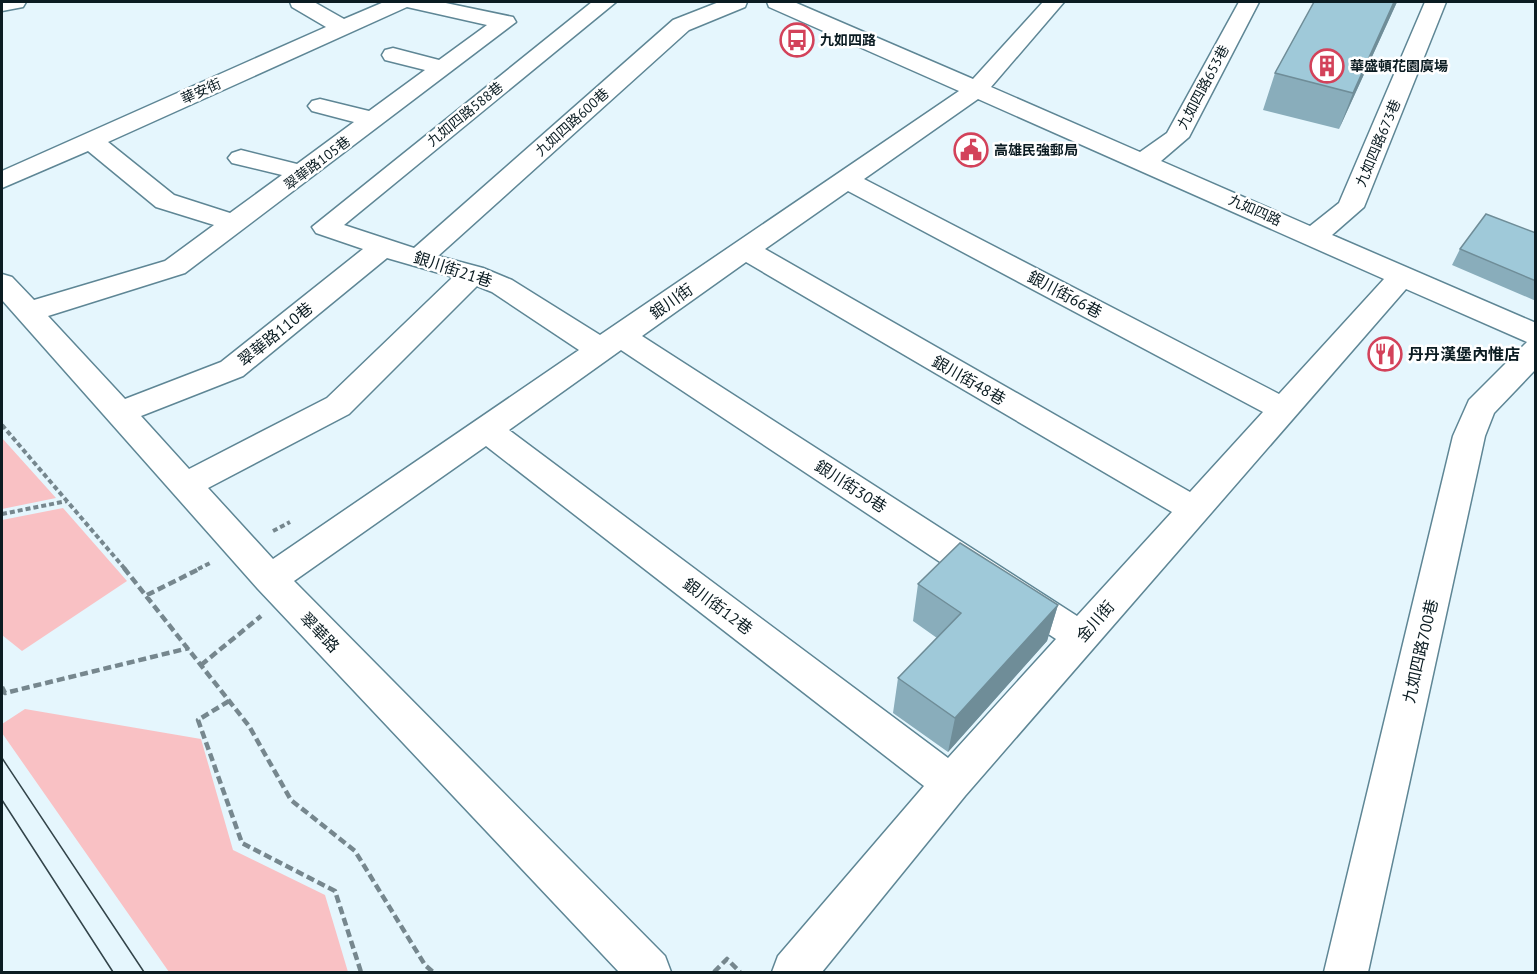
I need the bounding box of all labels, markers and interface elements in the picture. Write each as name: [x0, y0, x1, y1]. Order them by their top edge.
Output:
bus stop icon: 九如四路: [779, 22, 815, 58]
place label: 九如四路: [820, 31, 876, 49]
street label: 九如四路653巷: [1173, 42, 1233, 132]
building icon: 華盛頓花園廣場: [1309, 48, 1345, 84]
place label: 華盛頓花園廣場: [1350, 57, 1448, 75]
street label: 華安街: [178, 74, 224, 108]
street label: 九如四路588巷: [423, 78, 507, 150]
street label: 九如四路600巷: [531, 84, 613, 160]
street label: 九如四路673巷: [1352, 97, 1404, 189]
street label: 翠華路105巷: [280, 132, 354, 194]
public building icon: 高雄民強郵局: [953, 132, 989, 168]
place label: 高雄民強郵局: [994, 141, 1078, 159]
street label: 九如四路: [1226, 190, 1284, 230]
street label: 銀川街21巷: [411, 247, 495, 291]
street label: 銀川街66巷: [1024, 266, 1106, 322]
street label: 銀川街: [646, 279, 696, 323]
street label: 翠華路110巷: [234, 298, 316, 370]
restaurant icon: 丹丹漢堡內惟店: [1367, 336, 1403, 372]
place label: 丹丹漢堡內惟店: [1408, 344, 1520, 364]
street label: 銀川街48巷: [929, 351, 1009, 409]
street label: 銀川街30巷: [811, 455, 891, 517]
street label: 銀川街12巷: [679, 574, 757, 638]
street label: 金川街: [1072, 596, 1118, 646]
street label: 九如四路700巷: [1398, 597, 1442, 705]
street label: 翠華路: [296, 608, 344, 656]

